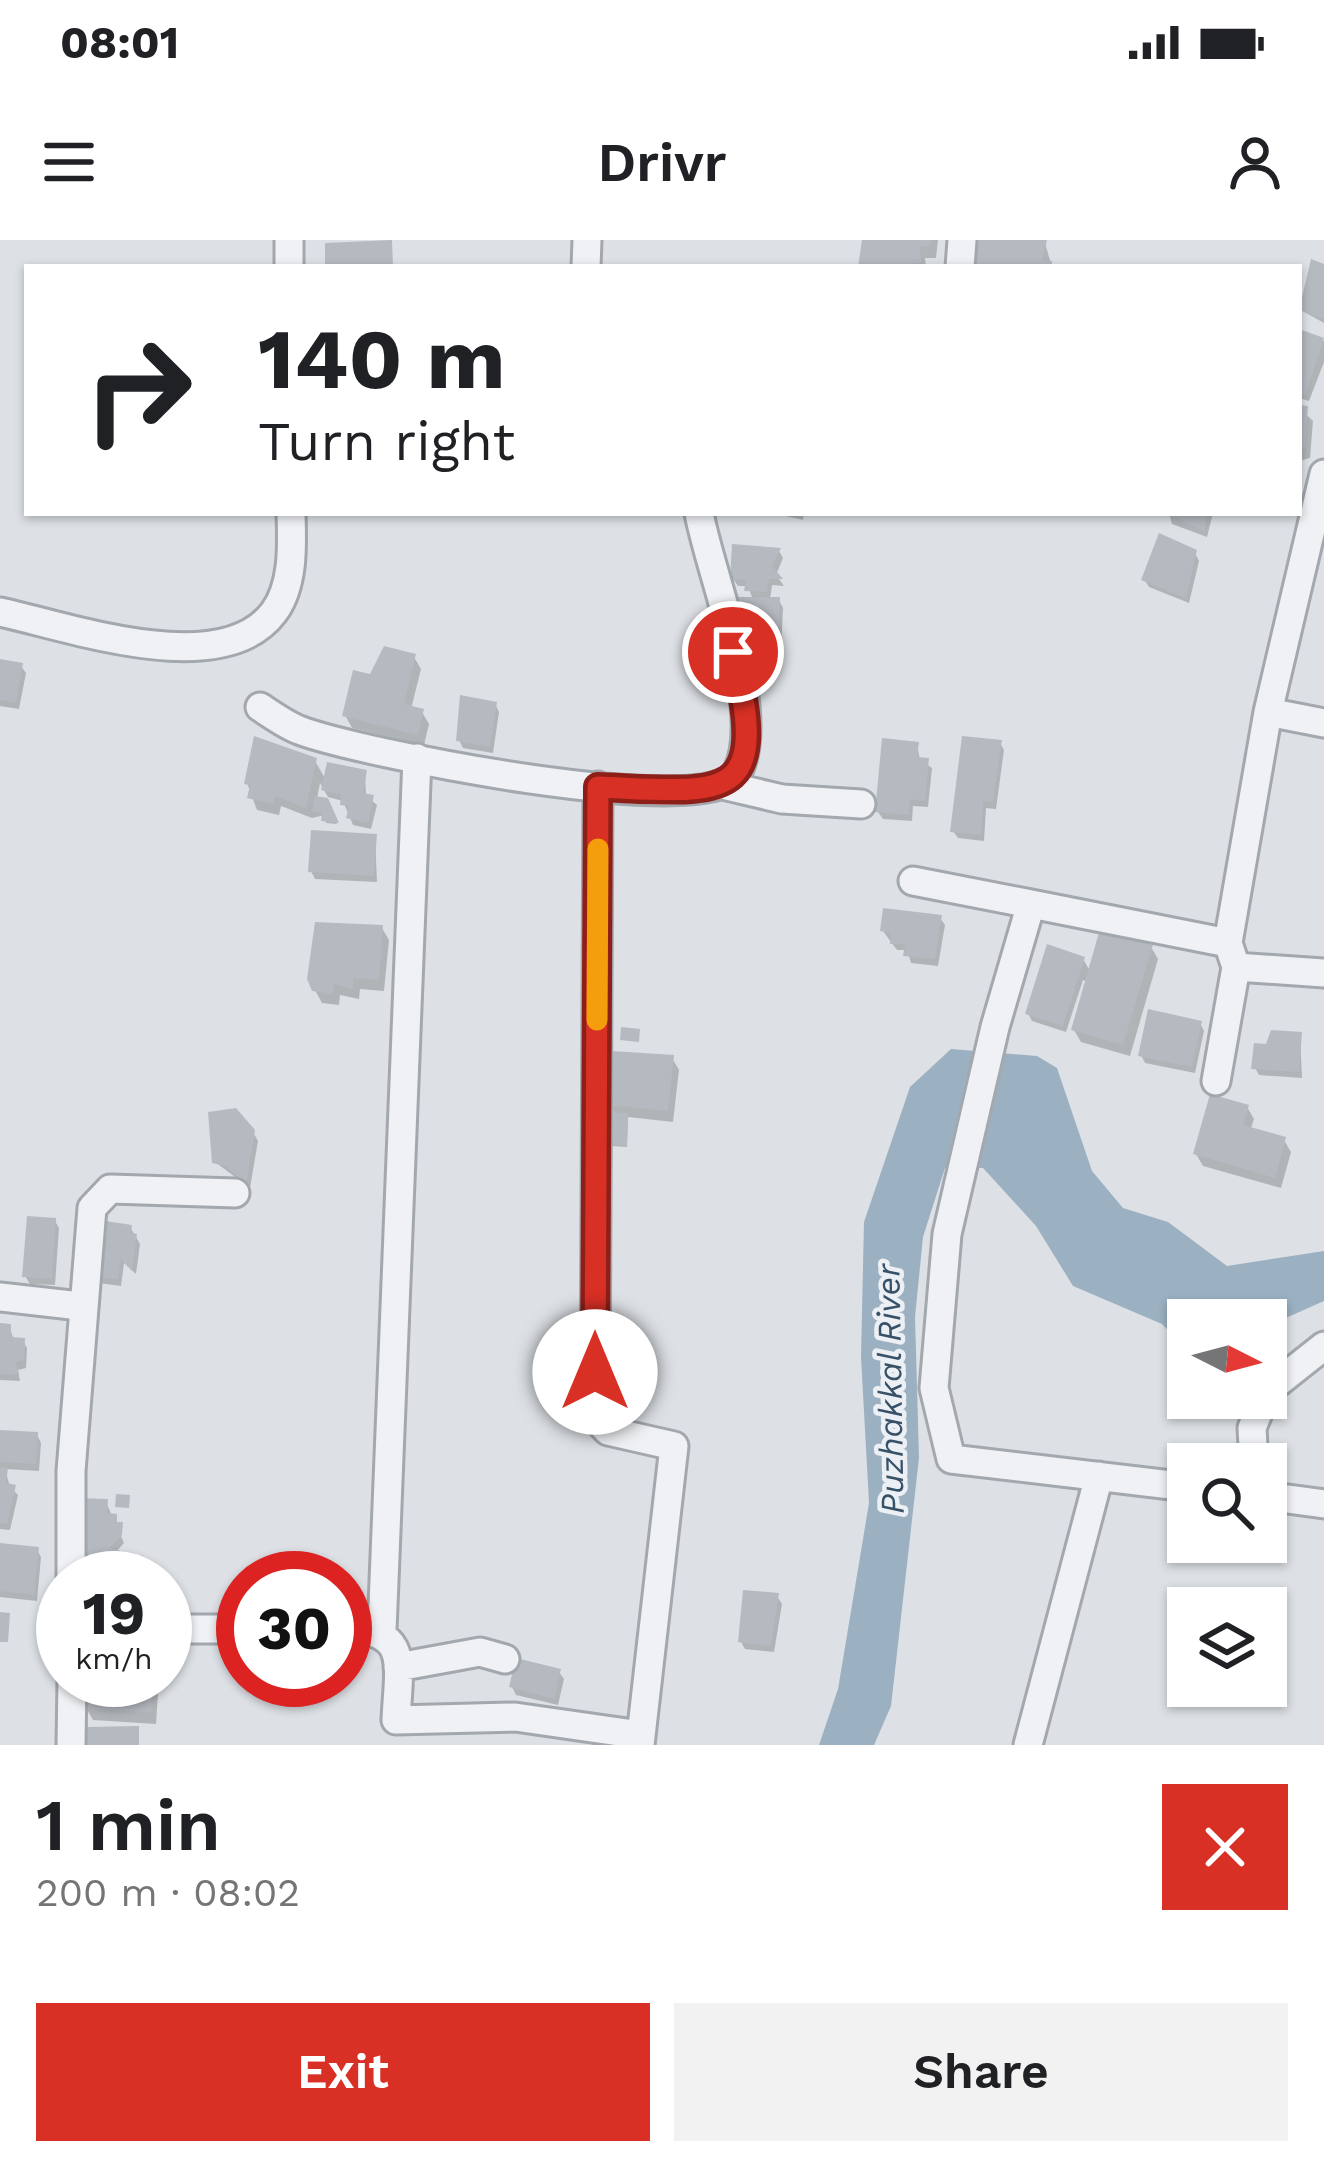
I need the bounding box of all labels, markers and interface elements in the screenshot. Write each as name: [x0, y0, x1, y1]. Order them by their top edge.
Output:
text: 08:01: [60, 16, 179, 69]
icon: menu: [36, 129, 102, 195]
icon: person: [1222, 129, 1288, 195]
text: Drivr: [598, 131, 726, 194]
text: 140 m: [258, 310, 506, 408]
icon: right: [60, 312, 216, 468]
text: Turn right: [258, 410, 515, 473]
pin: [682, 601, 784, 703]
icon: arrive: [700, 619, 766, 685]
water label: Puzhakkal River: [868, 1262, 912, 1514]
north arrow: [1167, 1299, 1287, 1419]
map controls: [1167, 1299, 1287, 1707]
position arrow: [532, 1309, 658, 1435]
button: search: [1167, 1443, 1287, 1563]
speed limit sign: 30: [216, 1551, 372, 1707]
text: 19: [83, 1578, 145, 1649]
button: layers: [1167, 1587, 1287, 1707]
text: km/h: [75, 1641, 153, 1676]
text: 1 min: [36, 1783, 221, 1867]
button: close: [1162, 1784, 1288, 1910]
text: 200 m · 08:02: [36, 1870, 300, 1915]
button: Exit: [36, 2003, 650, 2141]
button: Share: [674, 2003, 1288, 2141]

